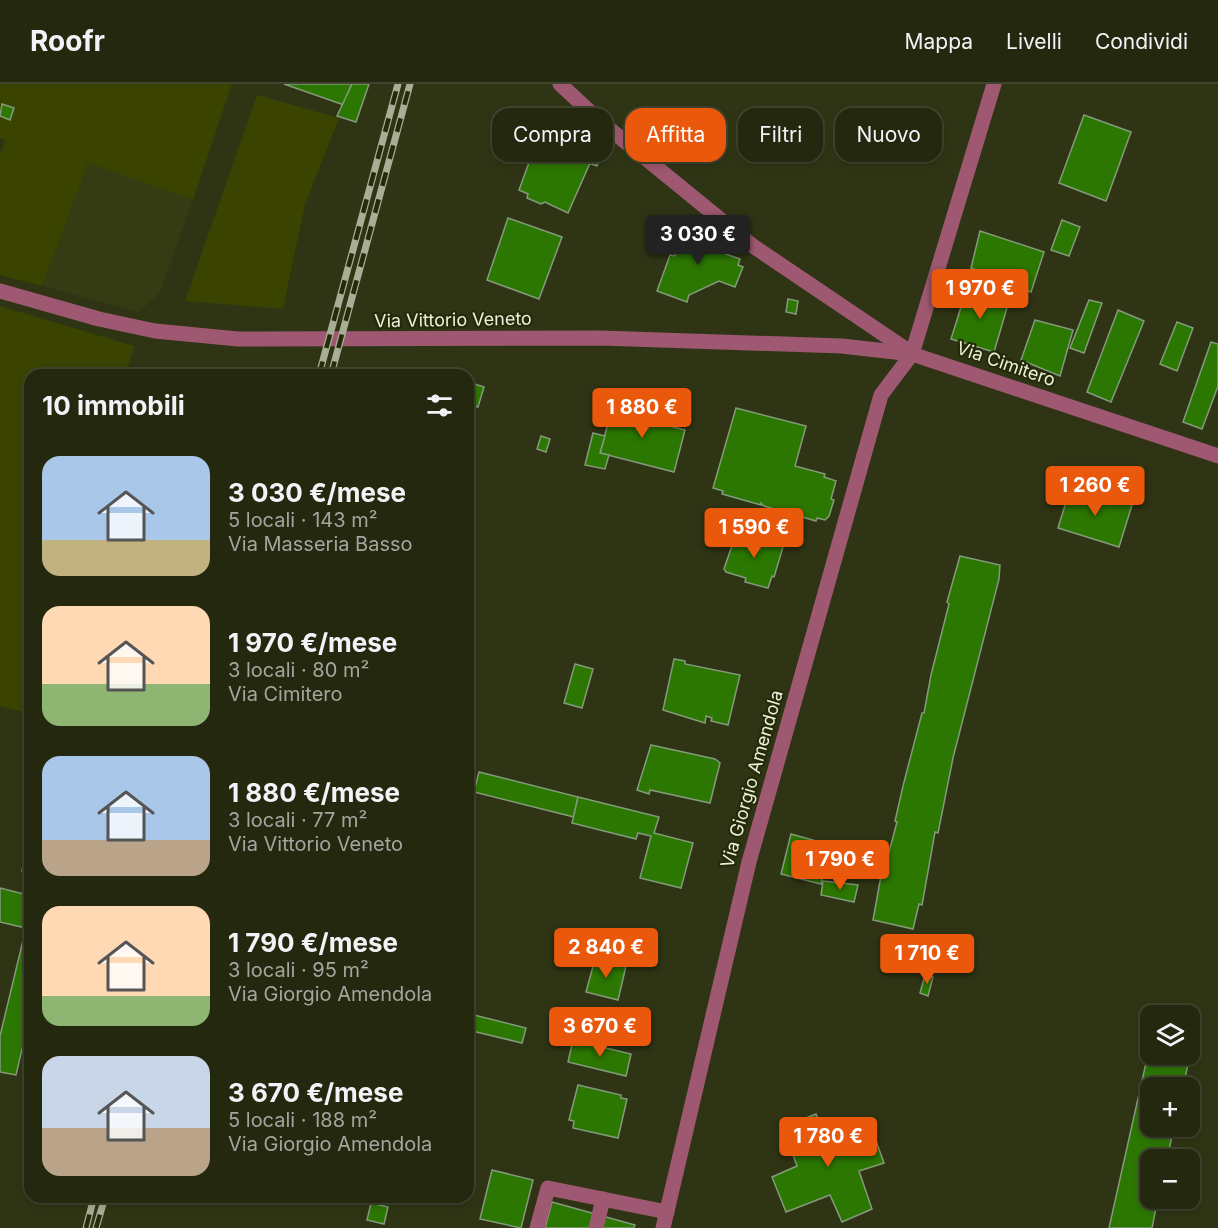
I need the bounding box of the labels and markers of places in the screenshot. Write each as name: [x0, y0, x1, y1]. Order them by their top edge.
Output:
pin: 3 030 €: [643, 215, 753, 266]
pin: 1 970 €: [925, 269, 1035, 320]
pin: 1 880 €: [587, 388, 697, 439]
pin: 1 260 €: [1040, 466, 1150, 517]
pin: 1 590 €: [699, 508, 809, 559]
pin: 1 790 €: [785, 840, 895, 891]
pin: 2 840 €: [551, 928, 661, 979]
pin: 1 710 €: [872, 934, 982, 985]
pin: 3 670 €: [545, 1007, 655, 1058]
pin: 1 780 €: [773, 1117, 883, 1168]

